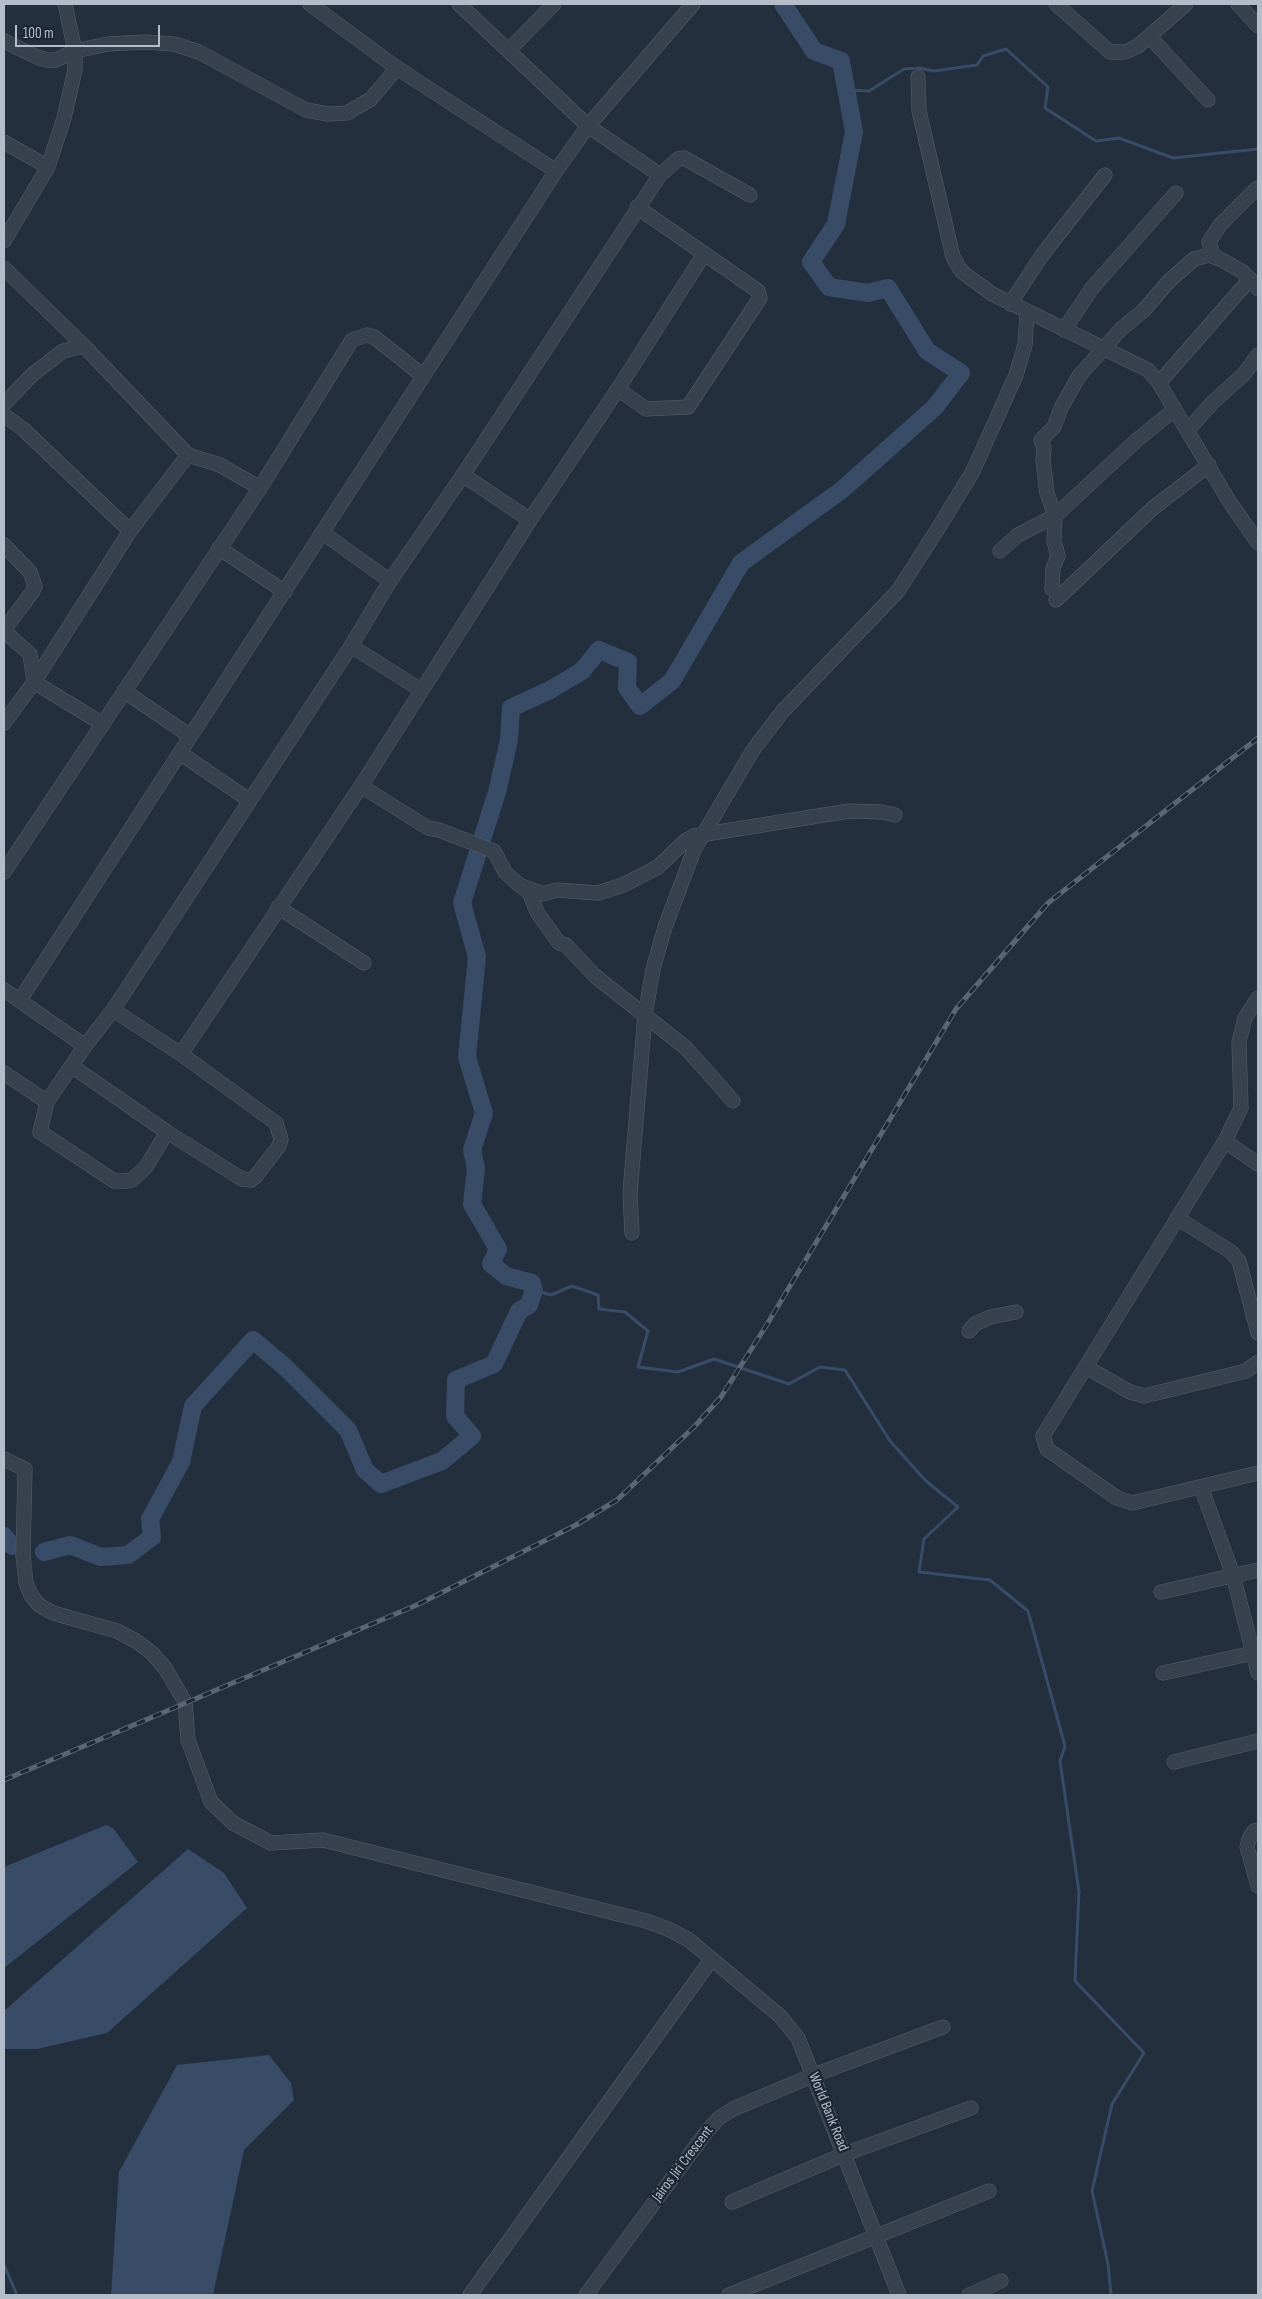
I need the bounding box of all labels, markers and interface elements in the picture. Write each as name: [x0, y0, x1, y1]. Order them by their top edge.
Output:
scale bar: [18, 15, 162, 47]
text: 100 m: [23, 24, 54, 43]
street label: World Bank Road: [804, 2070, 852, 2154]
street label: Jairos Jiri Crescent: [648, 2122, 718, 2206]

